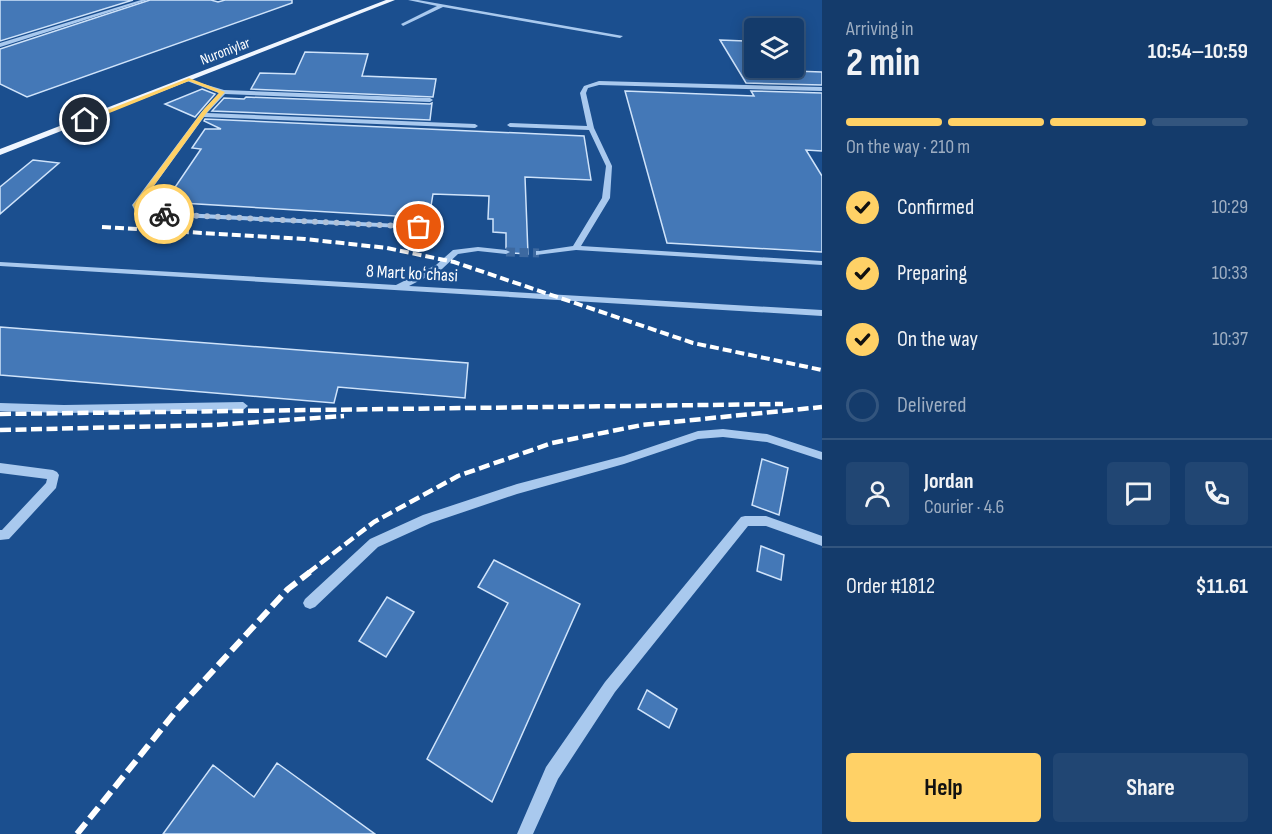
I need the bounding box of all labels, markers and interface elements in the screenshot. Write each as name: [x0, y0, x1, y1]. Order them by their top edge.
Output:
text: Arriving in: [846, 17, 914, 41]
map controls: [744, 18, 804, 78]
button: layers: [744, 18, 804, 78]
street label: Nuroniylar: [197, 33, 254, 70]
text: 10:54–10:59: [1148, 38, 1248, 65]
text: 2 min: [846, 40, 920, 87]
pin: [59, 94, 110, 145]
icon: home: [68, 103, 101, 136]
text: On the way · 210 m: [846, 135, 970, 159]
courier: [134, 184, 194, 244]
icon: check: [846, 191, 879, 224]
text: Confirmed: [897, 194, 974, 221]
text: 10:29: [1211, 195, 1248, 219]
icon: bike: [148, 198, 181, 231]
pin: [393, 201, 444, 252]
icon: bag: [402, 210, 435, 243]
icon: check: [846, 257, 879, 290]
text: Preparing: [897, 260, 967, 287]
street label: 8 Mart koʻchasi: [366, 261, 458, 286]
text: 10:33: [1212, 261, 1248, 285]
icon: check: [846, 323, 879, 356]
text: On the way: [897, 326, 978, 353]
text: 10:37: [1212, 327, 1248, 351]
text: Delivered: [897, 392, 966, 419]
button: person: [846, 462, 909, 525]
button: chat: [1107, 462, 1170, 525]
button: phone: [1185, 462, 1248, 525]
text: Jordan: [924, 468, 973, 495]
text: Courier · 4.6: [924, 495, 1004, 519]
text: Order #1812: [846, 573, 935, 600]
text: $11.61: [1195, 573, 1248, 600]
button: Help: [846, 753, 1041, 822]
button: Share: [1053, 753, 1248, 822]

